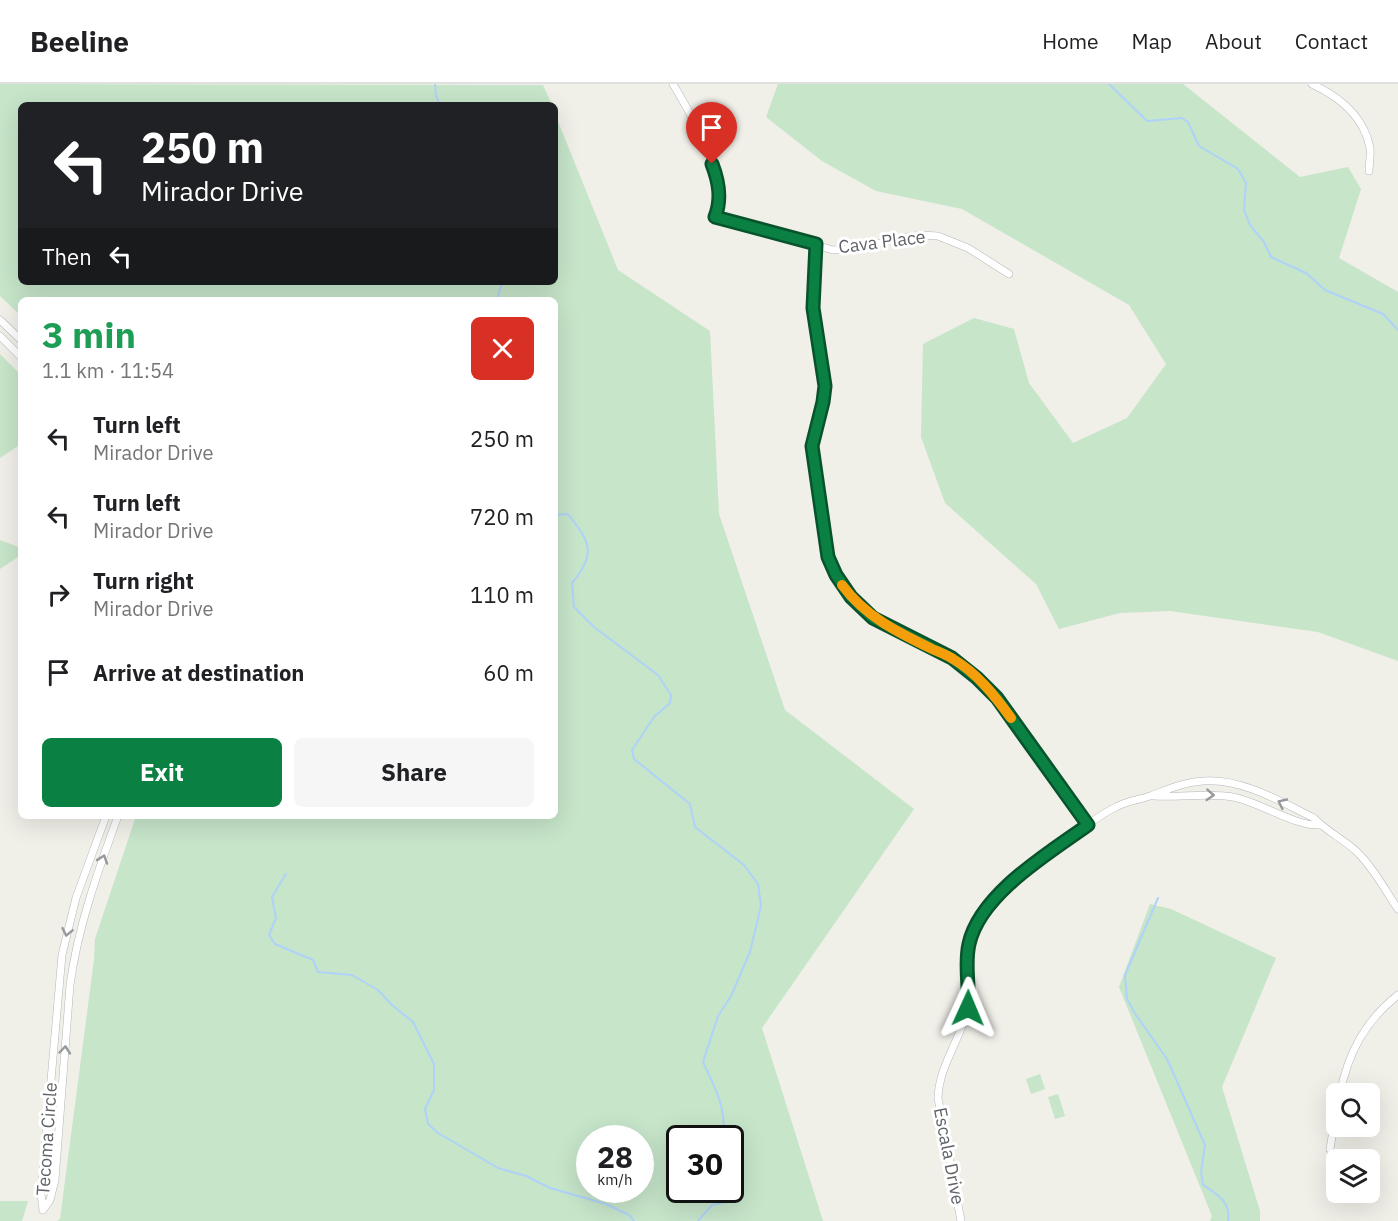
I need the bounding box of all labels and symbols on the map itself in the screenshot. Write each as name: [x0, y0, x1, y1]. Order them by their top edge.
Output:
pin: [686, 102, 737, 164]
street label: Cava Place: [837, 225, 927, 258]
one-way arrow: [1206, 788, 1215, 801]
one-way arrow: [1277, 798, 1288, 810]
one-way arrow: [96, 854, 108, 865]
one-way arrow: [61, 927, 74, 937]
position arrow: [936, 976, 1000, 1040]
one-way arrow: [58, 1045, 71, 1054]
street label: Tecoma Circle: [31, 1081, 62, 1196]
street label: Escala Drive: [929, 1105, 970, 1207]
speed limit sign: 30: [666, 1125, 744, 1203]

